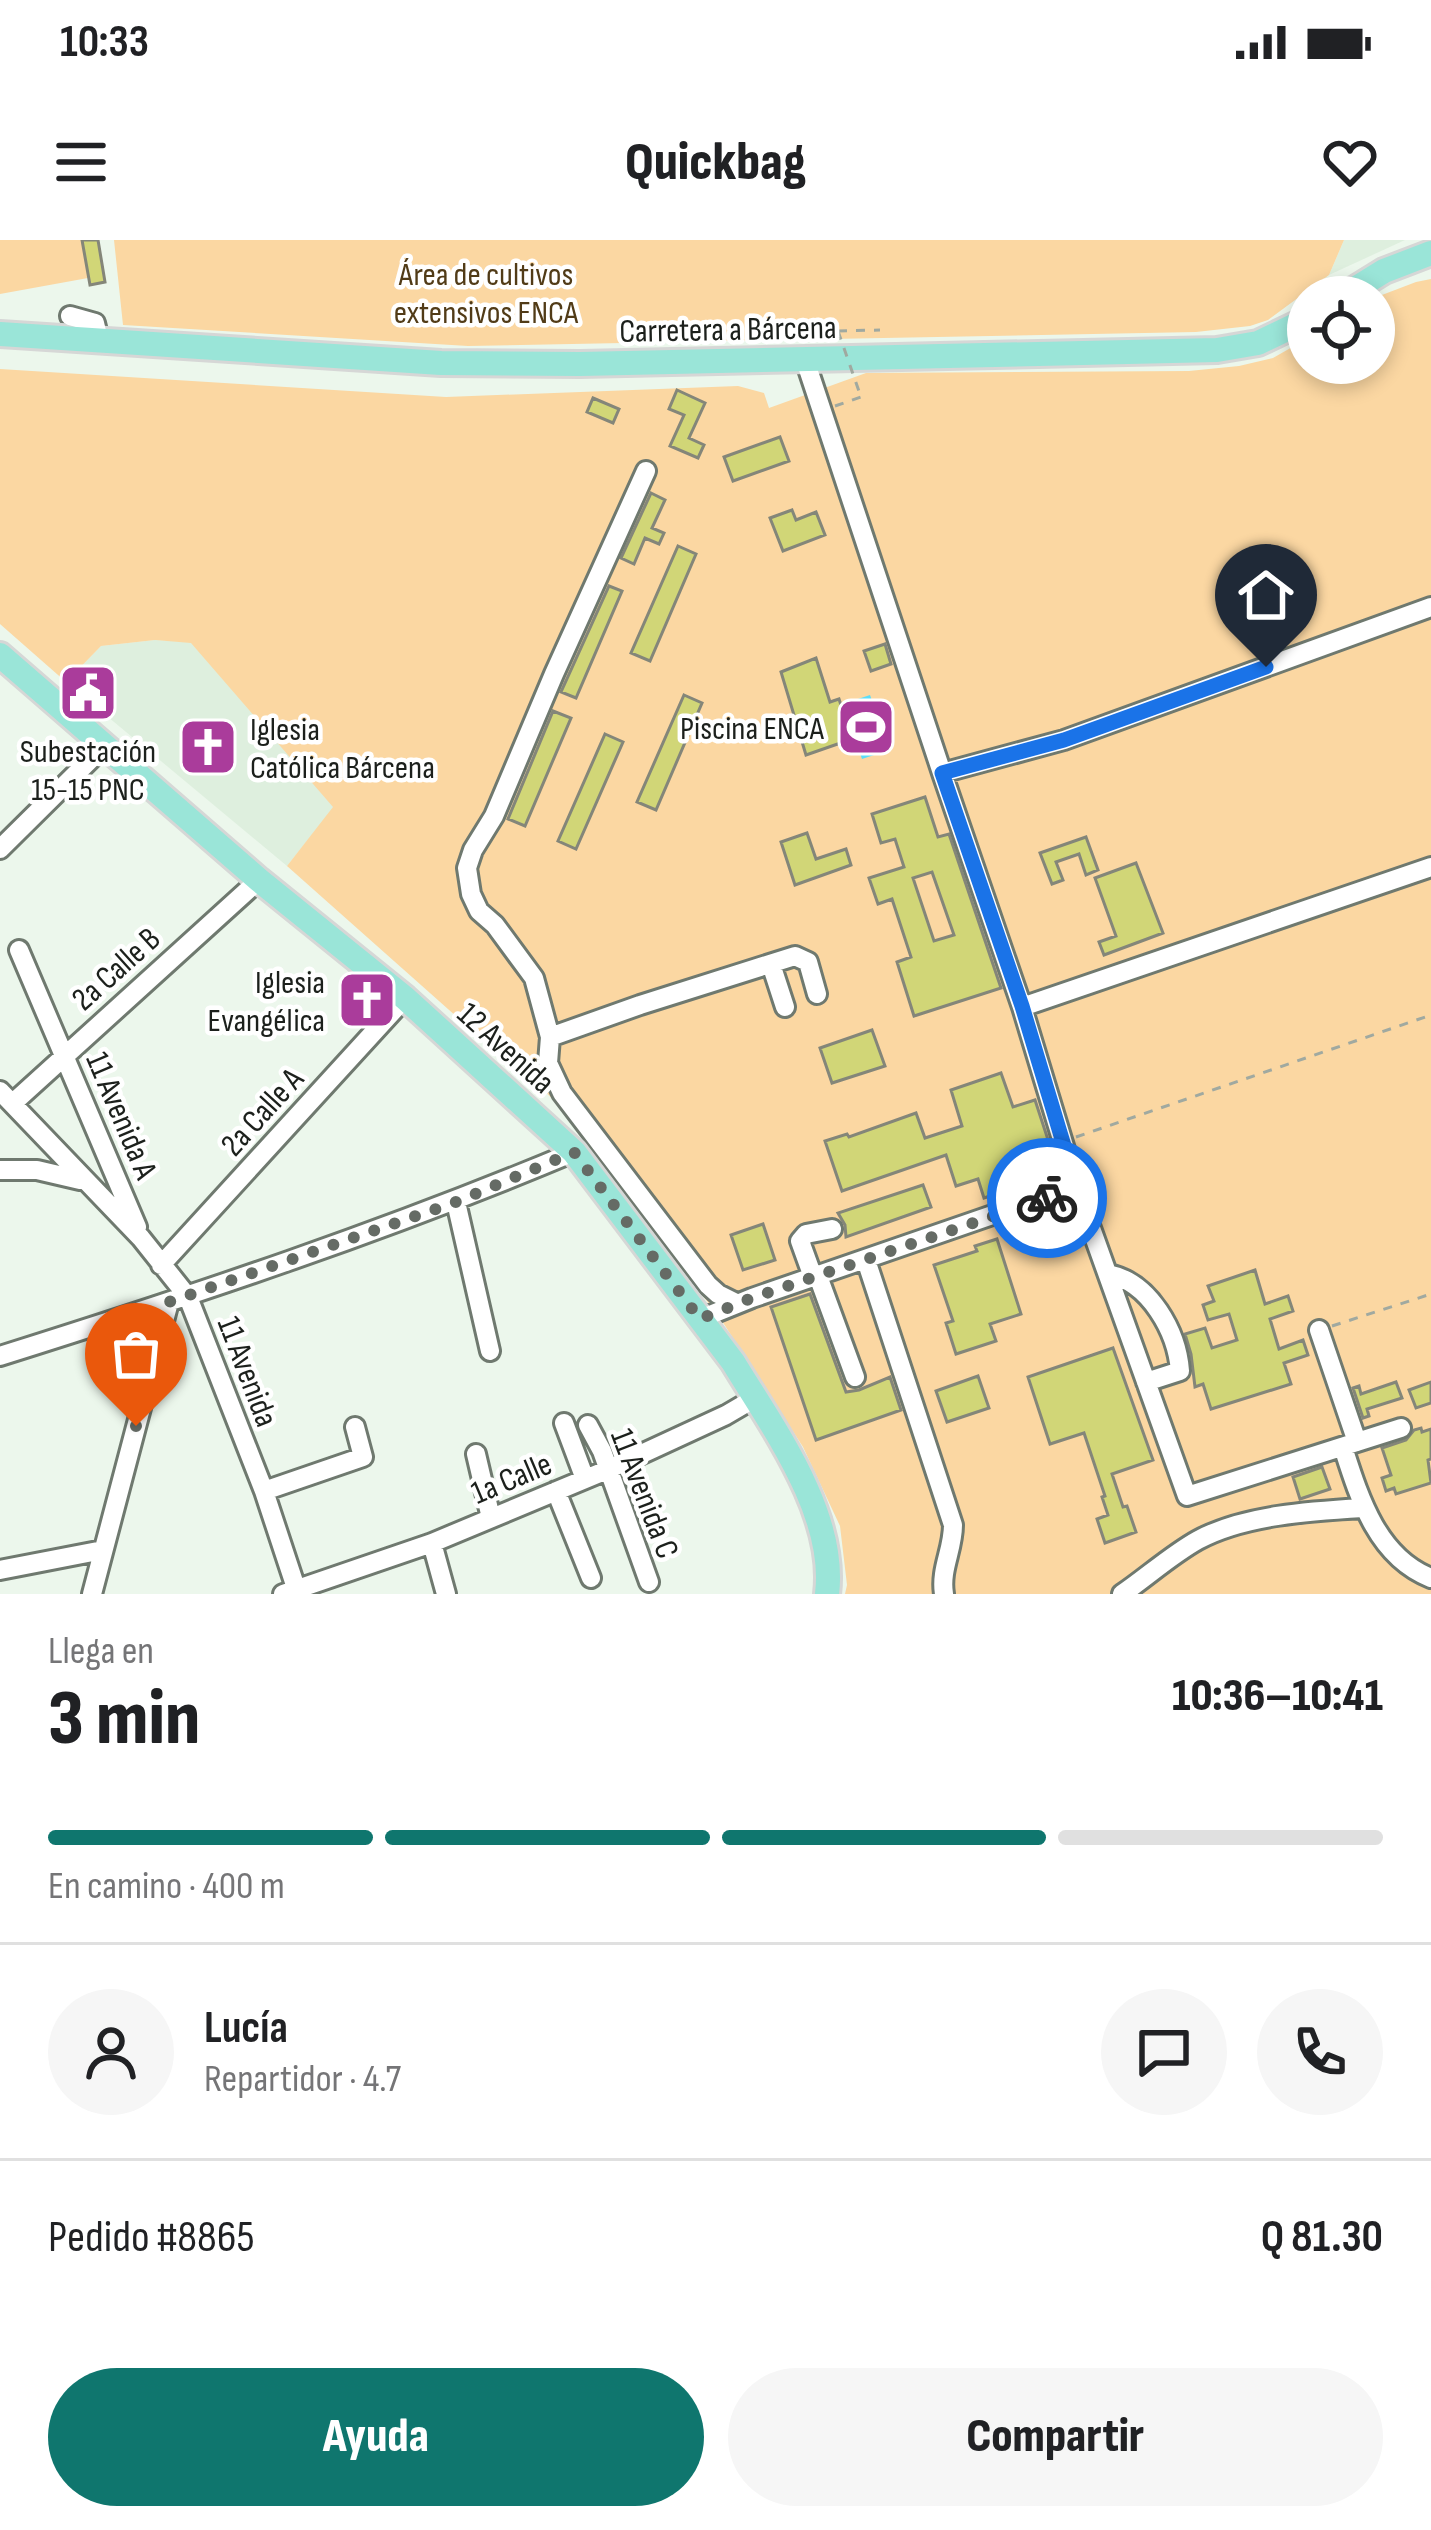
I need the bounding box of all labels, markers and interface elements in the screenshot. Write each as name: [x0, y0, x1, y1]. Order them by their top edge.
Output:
text: 10:33: [60, 15, 149, 70]
icon: menu: [48, 129, 114, 195]
icon: heart: [1317, 129, 1383, 195]
text: Quickbag: [625, 130, 806, 195]
park label: Área de cultivos extensivos ENCA: [394, 255, 579, 333]
map controls: [1287, 276, 1395, 384]
button: locate: [1287, 276, 1395, 384]
street label: Carretera a Bárcena: [619, 308, 837, 352]
pin: [1215, 544, 1317, 667]
icon: home: [1233, 562, 1299, 628]
public building icon: Subestación 15-15 PNC: [57, 662, 119, 724]
sports icon: Piscina ENCA: [835, 696, 897, 758]
place label: Piscina ENCA: [680, 709, 825, 749]
place label: Iglesia Católica Bárcena: [250, 710, 435, 788]
church icon: Iglesia Católica Bárcena: [177, 716, 239, 778]
place label: Subestación 15-15 PNC: [20, 732, 156, 810]
street label: 2a Calle B: [64, 919, 169, 1020]
place label: Iglesia Evangélica: [208, 963, 325, 1041]
church icon: Iglesia Evangélica: [336, 969, 398, 1031]
street label: 12 Avenida: [449, 994, 563, 1102]
street label: 11 Avenida A: [77, 1046, 166, 1186]
street label: 2a Calle A: [213, 1059, 313, 1165]
courier: [987, 1138, 1107, 1258]
icon: bike: [1014, 1165, 1080, 1231]
pin: [85, 1303, 187, 1426]
street label: 11 Avenida: [208, 1311, 286, 1432]
icon: bag: [103, 1321, 169, 1387]
street label: 11 Avenida C: [601, 1423, 687, 1564]
street label: 1a Calle: [466, 1444, 558, 1514]
text: Llega en: [48, 1628, 154, 1675]
text: 10:36–10:41: [1172, 1669, 1383, 1724]
text: 3 min: [48, 1673, 200, 1766]
text: En camino · 400 m: [48, 1863, 285, 1910]
button: person: [48, 1989, 174, 2115]
button: chat: [1101, 1989, 1227, 2115]
button: phone: [1257, 1989, 1383, 2115]
text: Lucía: [204, 2001, 288, 2056]
text: Repartidor · 4.7: [204, 2056, 401, 2103]
text: Pedido #8865: [48, 2210, 255, 2265]
text: Q 81.30: [1261, 2210, 1383, 2265]
button: Ayuda: [48, 2368, 704, 2506]
button: Compartir: [728, 2368, 1383, 2506]

